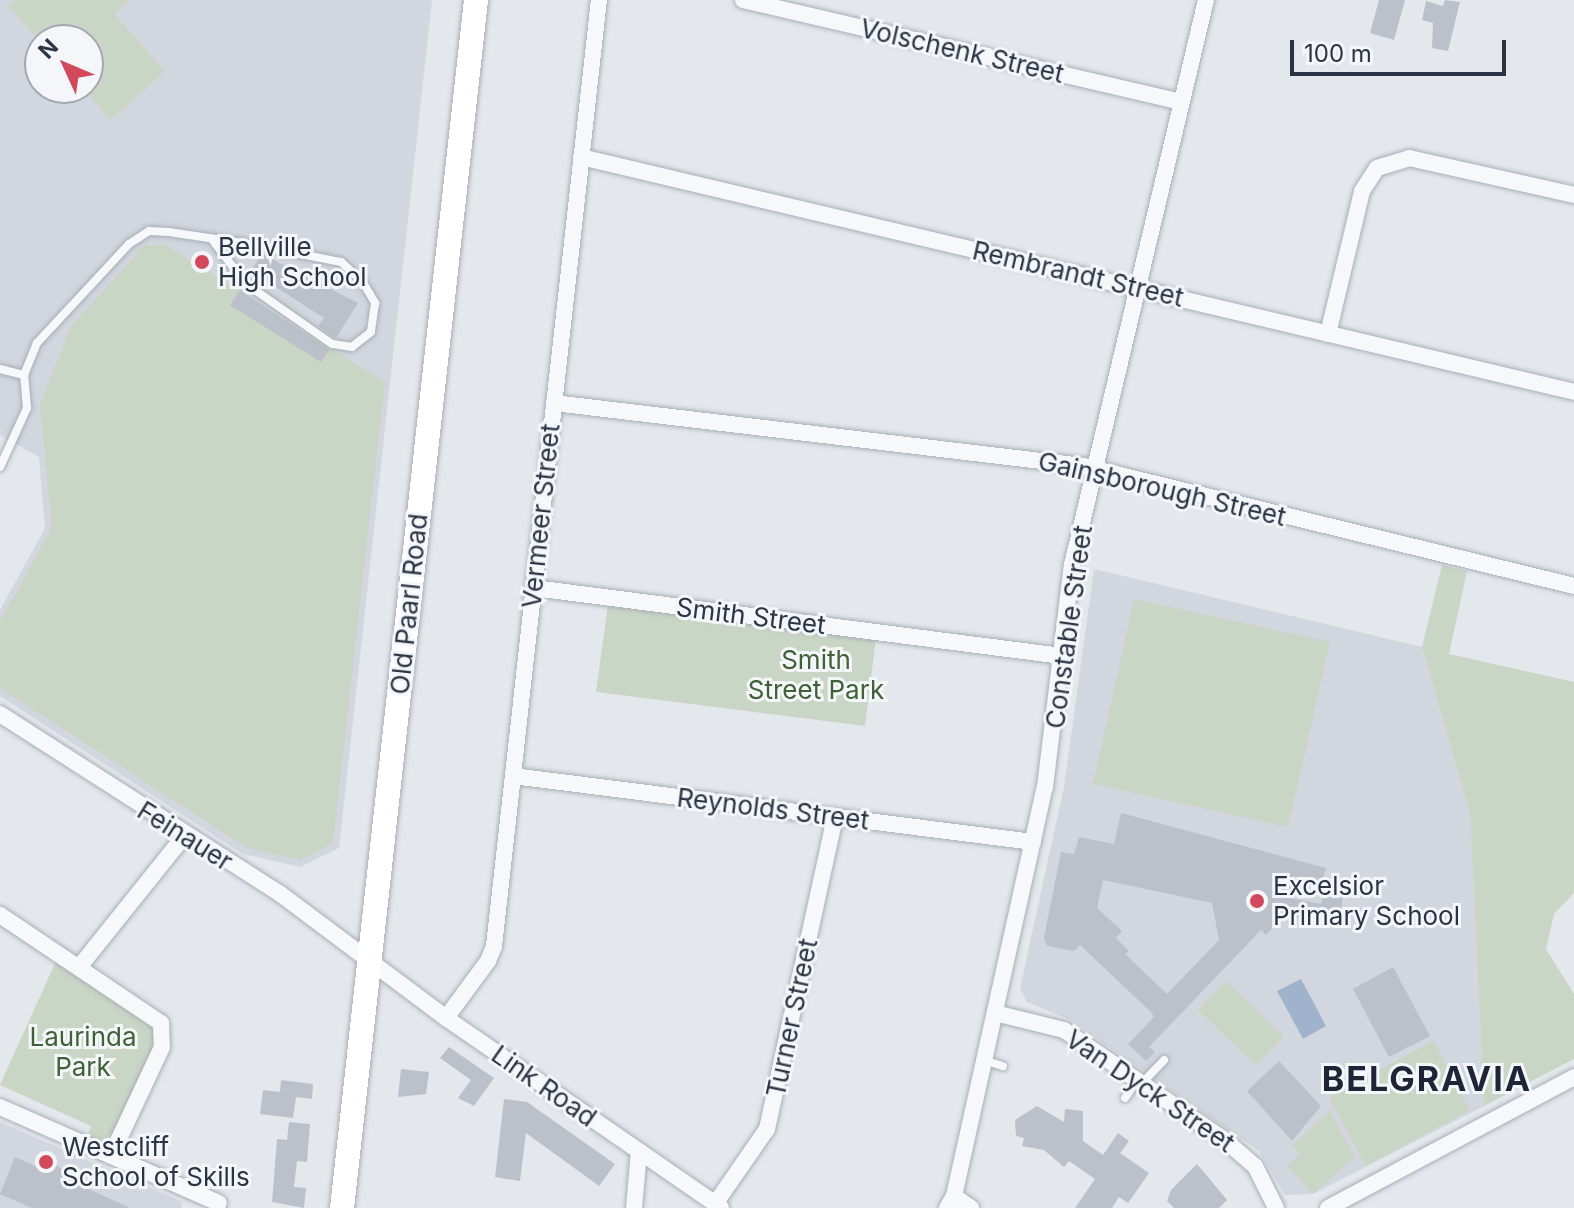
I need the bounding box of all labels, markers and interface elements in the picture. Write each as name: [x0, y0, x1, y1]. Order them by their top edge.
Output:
street label: Volschenk Street: [857, 12, 1067, 90]
north arrow: [24, 24, 104, 104]
scale bar: [1294, 24, 1510, 74]
text: N: [33, 34, 63, 64]
text: 100 m: [1304, 39, 1372, 68]
place label: Bellville High School: [218, 231, 367, 292]
street label: Rembrandt Street: [970, 235, 1186, 313]
marker: Bellville High School: [193, 253, 211, 271]
street label: Vermeer Street: [516, 422, 566, 610]
street label: Gainsborough Street: [1035, 445, 1289, 533]
street label: Old Paarl Road: [384, 512, 434, 696]
street label: Constable Street: [1039, 523, 1099, 731]
street label: Smith Street: [675, 591, 827, 641]
park label: Smith Street Park: [748, 644, 884, 706]
street label: Reynolds Street: [675, 782, 871, 836]
street label: Feinauer: [132, 795, 238, 877]
place label: Excelsior Primary School: [1273, 870, 1460, 932]
marker: Excelsior Primary School: [1248, 892, 1266, 910]
street label: Turner Street: [760, 936, 824, 1100]
park label: Laurinda Park: [29, 1021, 137, 1082]
street label: Van Dyck Street: [1060, 1023, 1240, 1159]
street label: Link Road: [486, 1039, 602, 1133]
district label: BELGRAVIA: [1322, 1059, 1532, 1099]
place label: Westcliff School of Skills: [62, 1131, 250, 1192]
marker: Westcliff School of Skills: [37, 1153, 55, 1171]

